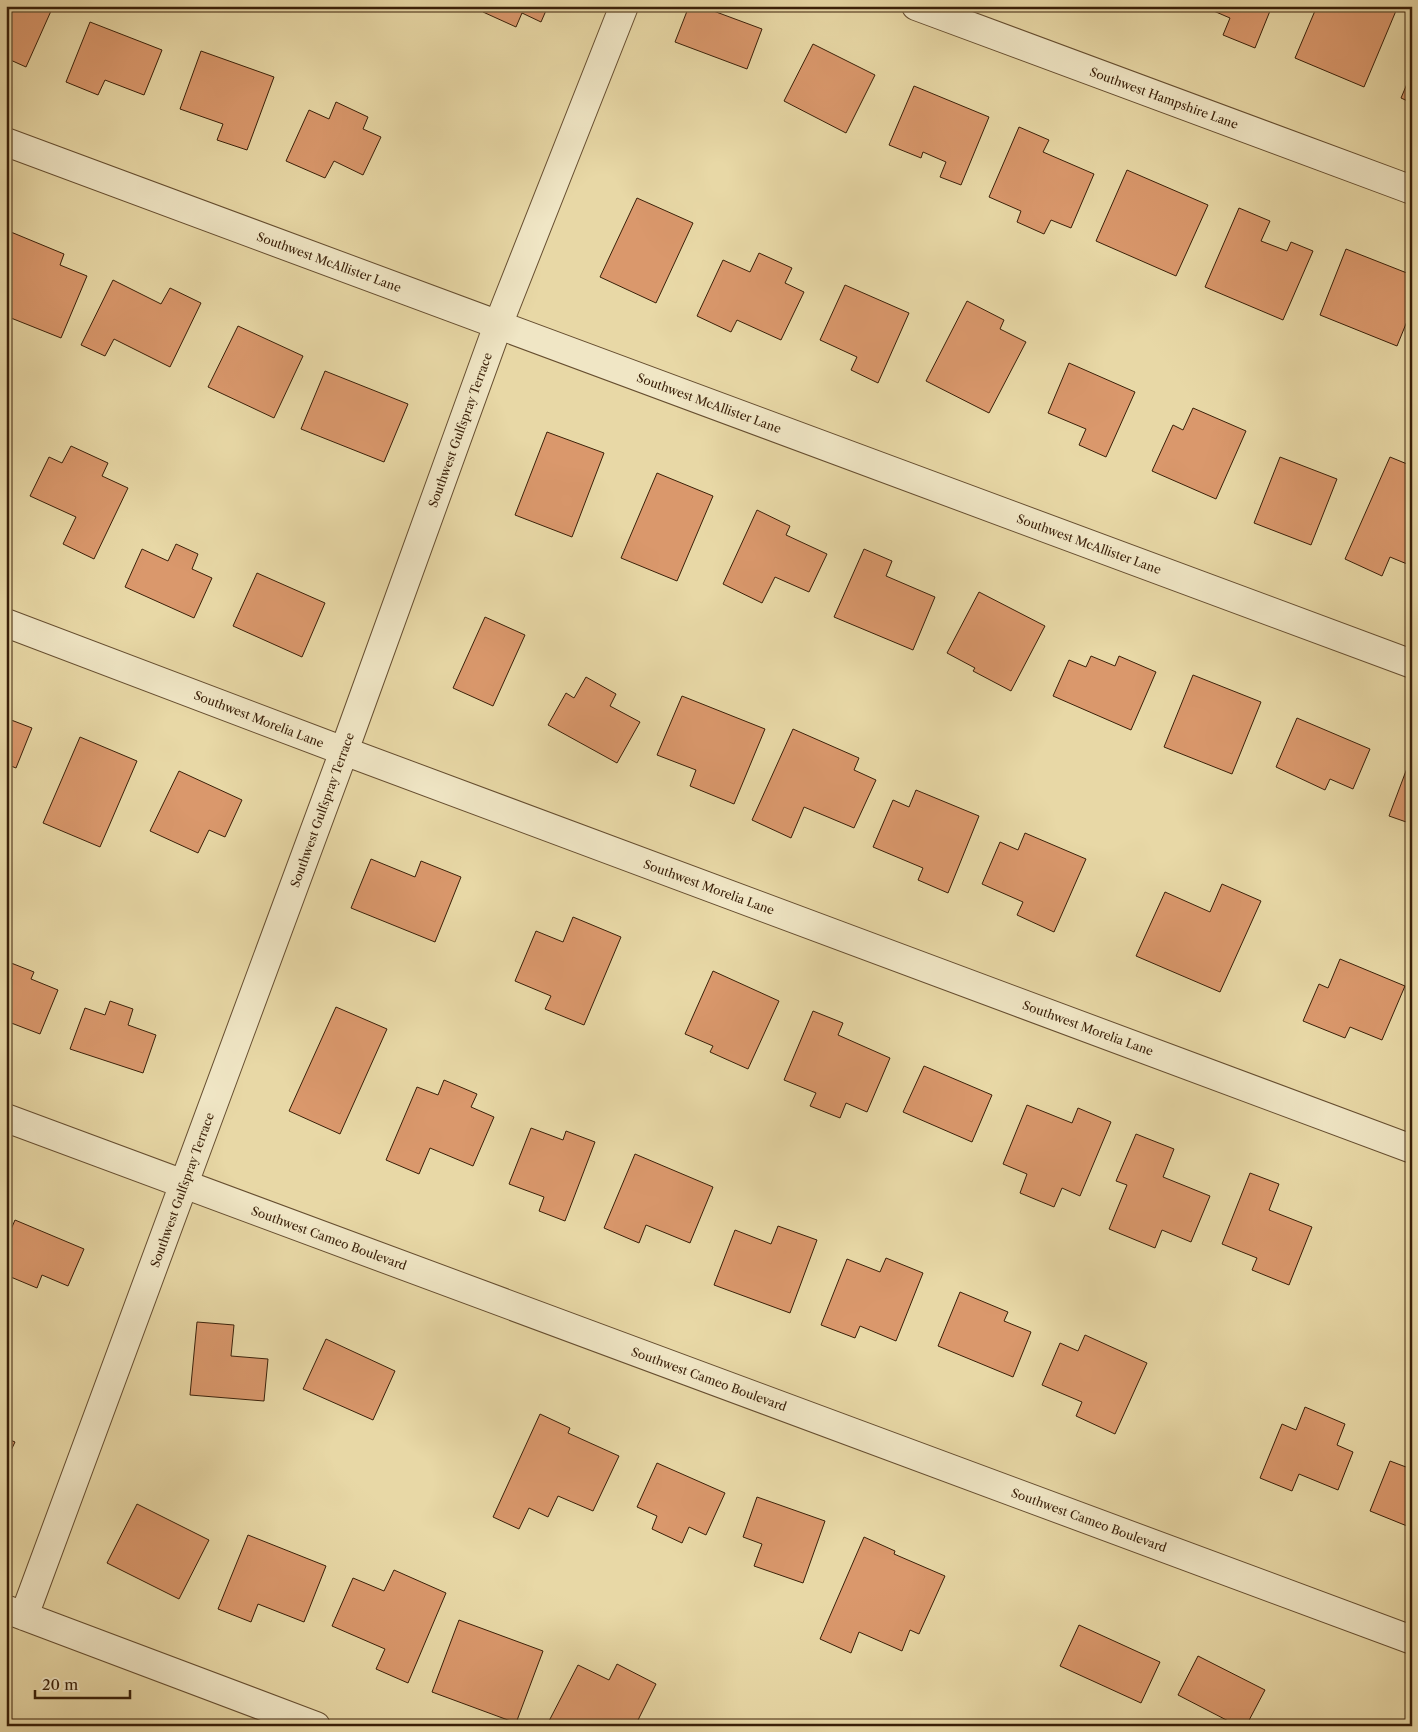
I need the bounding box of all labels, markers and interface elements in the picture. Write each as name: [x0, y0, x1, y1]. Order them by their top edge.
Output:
street label: Southwest Hampshire Lane: [1088, 64, 1241, 132]
street label: Southwest McAllister Lane: [255, 229, 404, 295]
street label: Southwest Gulfspray Terrace: [425, 350, 495, 510]
street label: Southwest McAllister Lane: [635, 370, 784, 436]
street label: Southwest McAllister Lane: [1015, 511, 1164, 577]
street label: Southwest Morelia Lane: [192, 687, 326, 751]
street label: Southwest Gulfspray Terrace: [287, 730, 357, 890]
street label: Southwest Morelia Lane: [642, 856, 777, 918]
street label: Southwest Morelia Lane: [1021, 997, 1156, 1059]
street label: Southwest Gulfspray Terrace: [147, 1110, 217, 1270]
street label: Southwest Cameo Boulevard: [249, 1203, 409, 1273]
street label: Southwest Cameo Boulevard: [629, 1344, 789, 1414]
street label: Southwest Cameo Boulevard: [1009, 1485, 1169, 1555]
scale bar: [35, 1667, 130, 1699]
text: 20 m: [42, 1675, 78, 1694]

